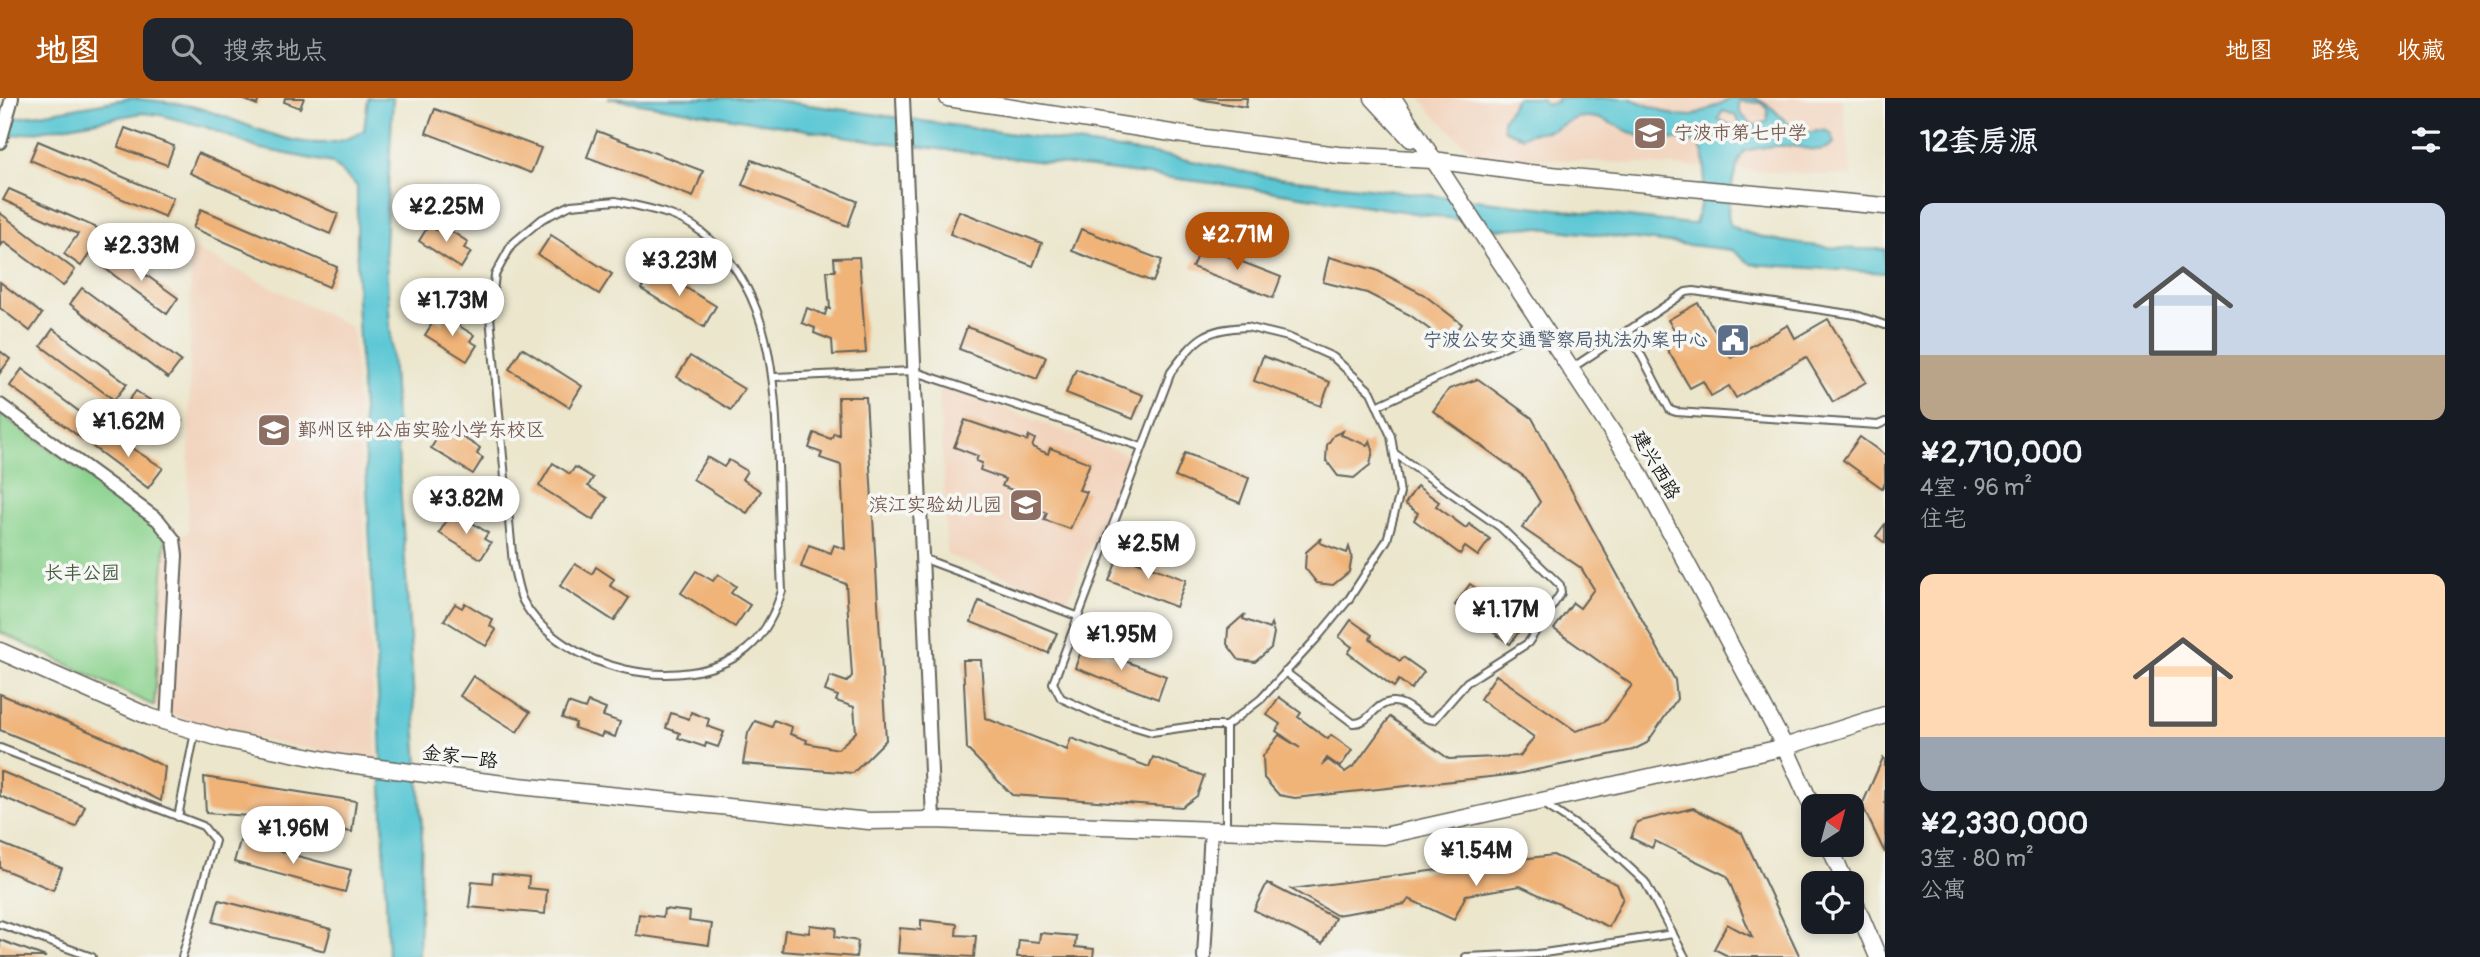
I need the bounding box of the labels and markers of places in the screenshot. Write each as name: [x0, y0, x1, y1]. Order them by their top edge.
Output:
school or university icon: 宁波市第七中学: [1631, 114, 1669, 152]
place label: 宁波市第七中学: [1674, 121, 1807, 145]
pin: ¥2.25M: [389, 184, 503, 244]
pin: ¥2.71M: [1180, 212, 1294, 272]
pin: ¥2.33M: [84, 223, 198, 283]
pin: ¥3.23M: [622, 238, 736, 298]
pin: ¥1.73M: [395, 278, 509, 338]
public building icon: 宁波公安交通警察局执法办案中心: [1714, 321, 1752, 359]
place label: 宁波公安交通警察局执法办案中心: [1423, 328, 1708, 352]
pin: ¥1.62M: [71, 400, 185, 459]
school or university icon: 鄞州区钟公庙实验小学东校区: [255, 411, 293, 449]
place label: 鄞州区钟公庙实验小学东校区: [298, 418, 545, 442]
pin: ¥3.82M: [409, 476, 523, 536]
school or university icon: 滨江实验幼儿园: [1007, 486, 1045, 524]
place label: 滨江实验幼儿园: [869, 493, 1002, 517]
pin: ¥2.5M: [1099, 522, 1197, 581]
pin: ¥1.17M: [1448, 588, 1562, 647]
pin: ¥1.95M: [1064, 612, 1178, 672]
pin: ¥1.96M: [236, 806, 350, 866]
pin: ¥1.54M: [1419, 828, 1533, 888]

